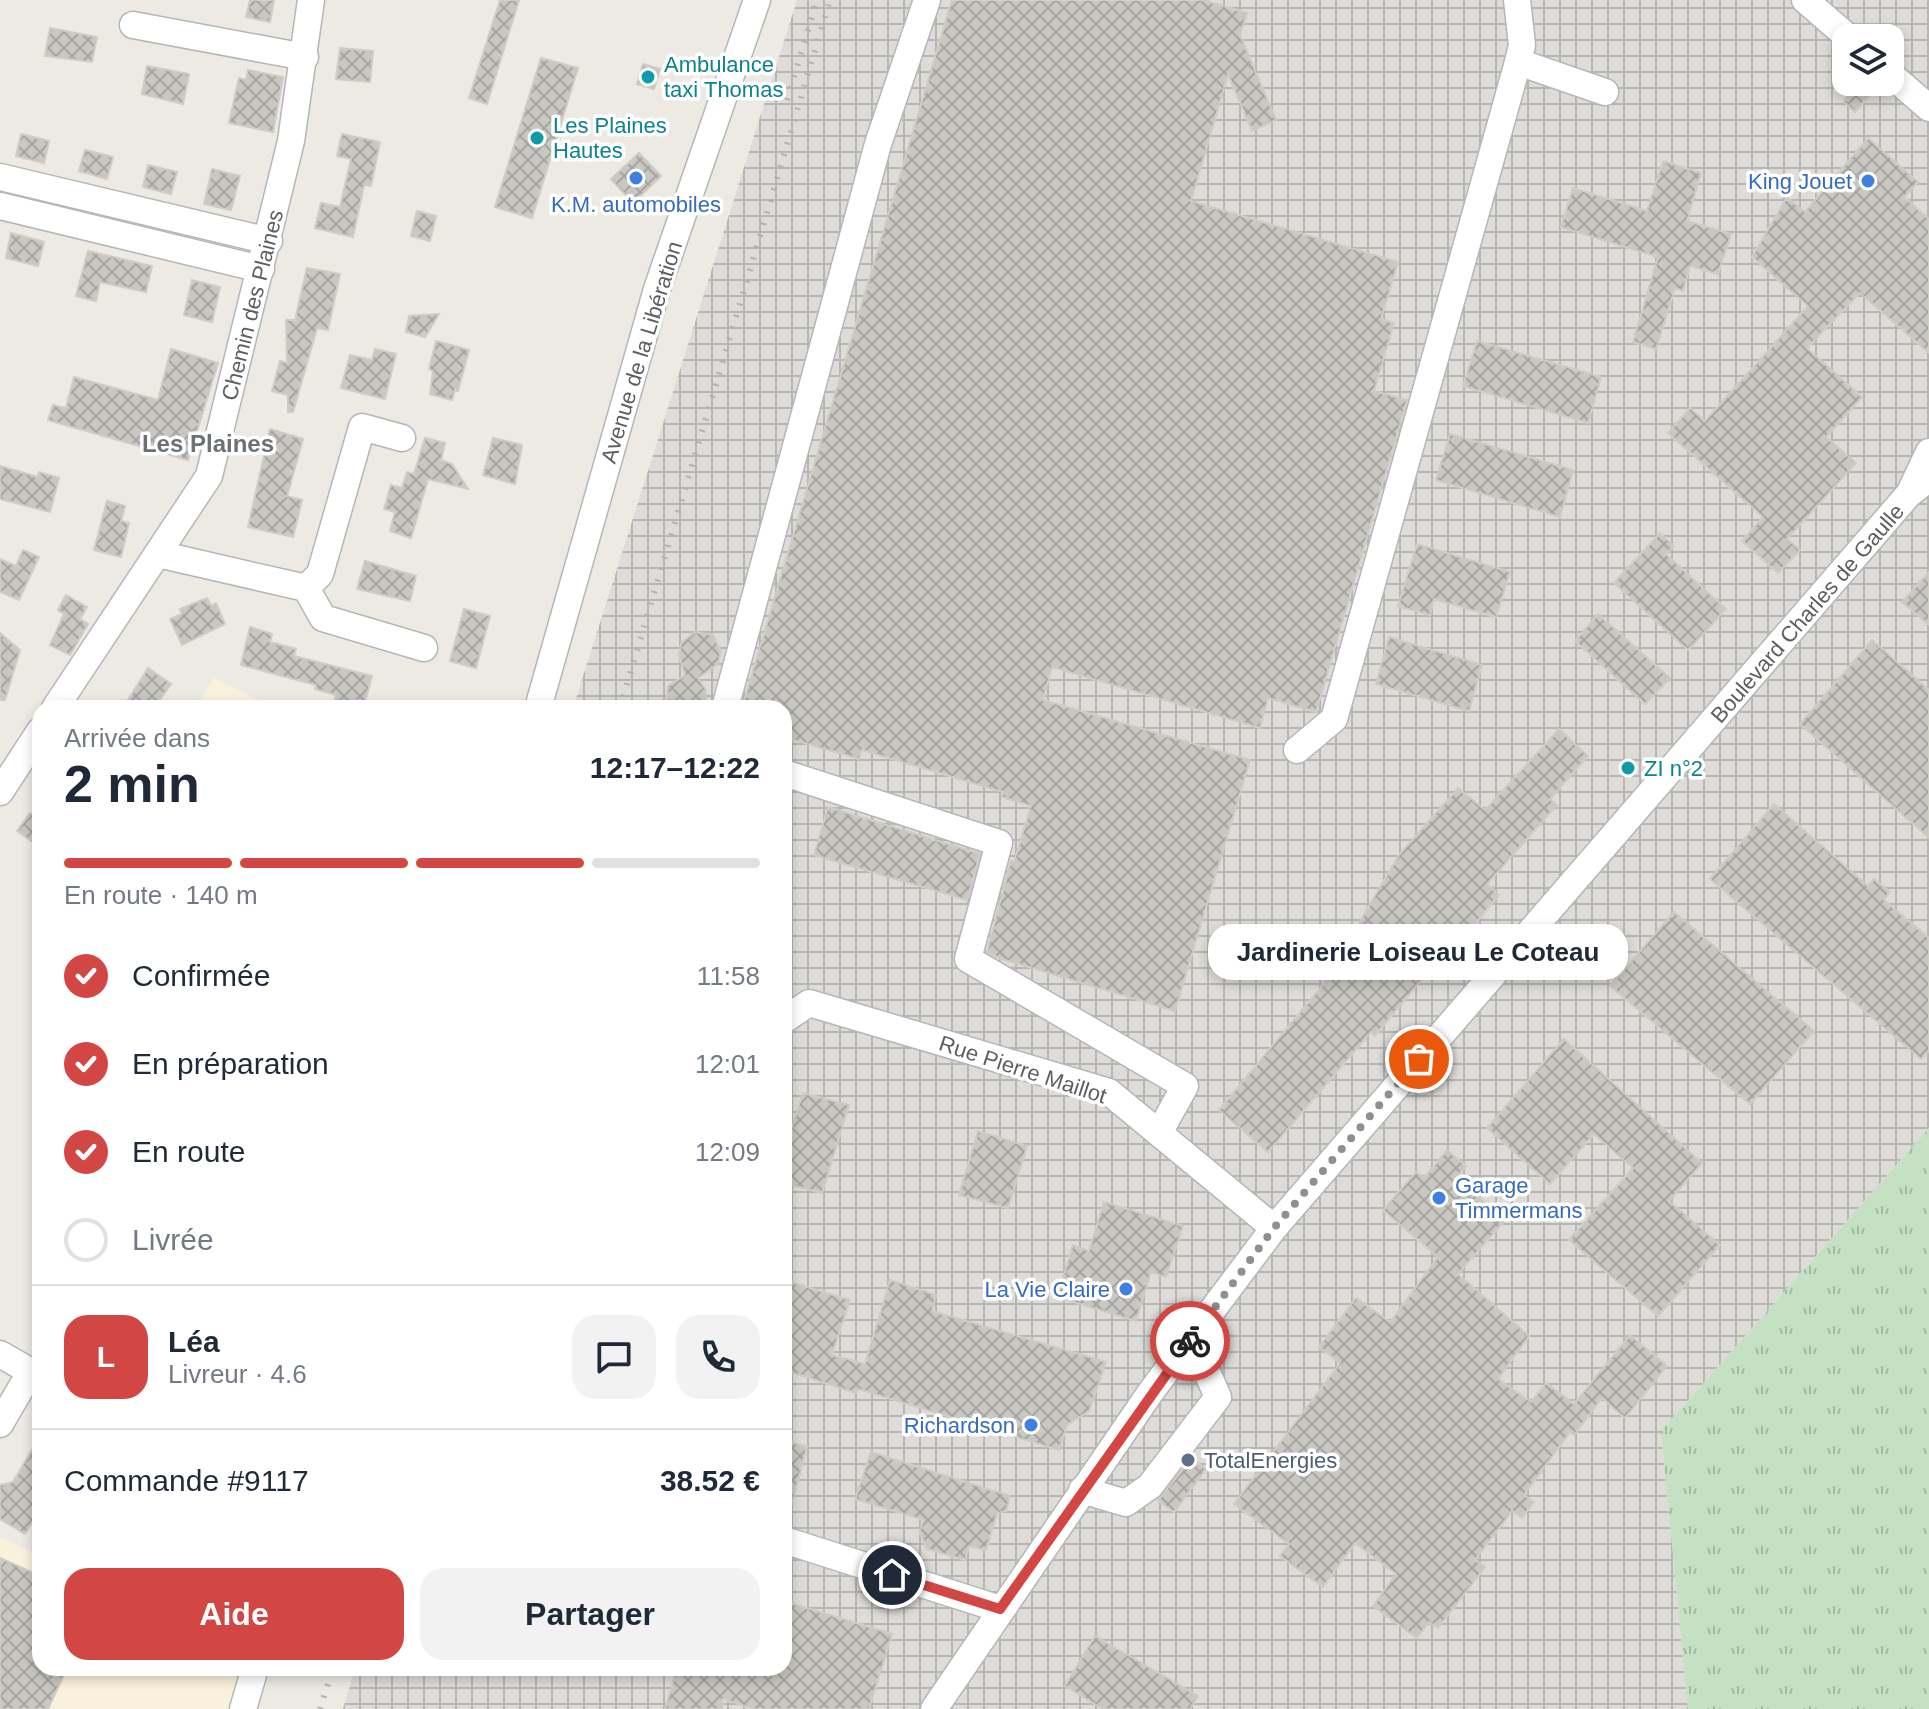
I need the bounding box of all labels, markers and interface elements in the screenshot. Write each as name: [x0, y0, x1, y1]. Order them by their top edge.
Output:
map controls: [1832, 24, 1904, 96]
button: layers: [1832, 24, 1904, 96]
place label: Ambulance taxi Thomas: [664, 52, 783, 102]
marker: Ambulance taxi Thomas: [639, 68, 657, 86]
place label: Les Plaines Hautes: [553, 113, 667, 163]
marker: Les Plaines Hautes: [528, 129, 546, 147]
marker: K.M. automobiles: [627, 169, 645, 187]
place label: King Jouet: [1748, 169, 1852, 194]
marker: King Jouet: [1859, 172, 1877, 190]
place label: K.M. automobiles: [551, 192, 721, 217]
street label: Chemin des Plaines: [217, 207, 288, 403]
street label: Avenue de la Libération: [596, 238, 687, 466]
district label: Les Plaines: [142, 430, 274, 457]
street label: Boulevard Charles de Gaulle: [1706, 499, 1909, 728]
text: Arrivée dans: [64, 723, 210, 753]
text: 12:17–12:22: [590, 751, 760, 784]
text: 2 min: [64, 755, 200, 813]
place label: ZI n°2: [1644, 756, 1703, 781]
marker: ZI n°2: [1619, 759, 1637, 777]
text: En route · 140 m: [64, 880, 258, 910]
callout: Jardinerie Loiseau Le Coteau: [1209, 923, 1629, 979]
text: Jardinerie Loiseau Le Coteau: [1237, 937, 1599, 967]
icon: check: [64, 954, 108, 998]
text: Confirmée: [132, 959, 270, 992]
text: 11:58: [697, 961, 760, 991]
pin: [1385, 1025, 1453, 1093]
street label: Rue Pierre Maillot: [936, 1031, 1110, 1108]
icon: bag: [1397, 1037, 1441, 1081]
icon: check: [64, 1042, 108, 1086]
text: En préparation: [132, 1047, 329, 1080]
text: 12:01: [695, 1049, 760, 1079]
icon: check: [64, 1130, 108, 1174]
text: En route: [132, 1135, 245, 1168]
text: 12:09: [695, 1137, 760, 1167]
place label: Garage Timmermans: [1455, 1173, 1583, 1223]
marker: Garage Timmermans: [1430, 1189, 1448, 1207]
text: Livrée: [132, 1223, 214, 1256]
place label: La Vie Claire: [984, 1277, 1110, 1302]
marker: La Vie Claire: [1117, 1280, 1135, 1298]
courier: [1150, 1301, 1230, 1381]
button: chat: [572, 1315, 656, 1399]
button: phone: [676, 1315, 760, 1399]
icon: bike: [1168, 1319, 1212, 1363]
text: Léa: [168, 1325, 220, 1358]
text: L: [97, 1340, 115, 1373]
text: Livreur · 4.6: [168, 1359, 307, 1389]
place label: Richardson: [904, 1413, 1015, 1438]
marker: Richardson: [1022, 1416, 1040, 1434]
place label: TotalEnergies: [1204, 1448, 1337, 1473]
marker: TotalEnergies: [1179, 1451, 1197, 1469]
text: Commande #9117: [64, 1464, 309, 1497]
text: 38.52 €: [660, 1464, 760, 1497]
pin: [858, 1541, 926, 1609]
icon: home: [870, 1553, 914, 1597]
button: Aide: [64, 1568, 404, 1660]
button: Partager: [420, 1568, 760, 1660]

